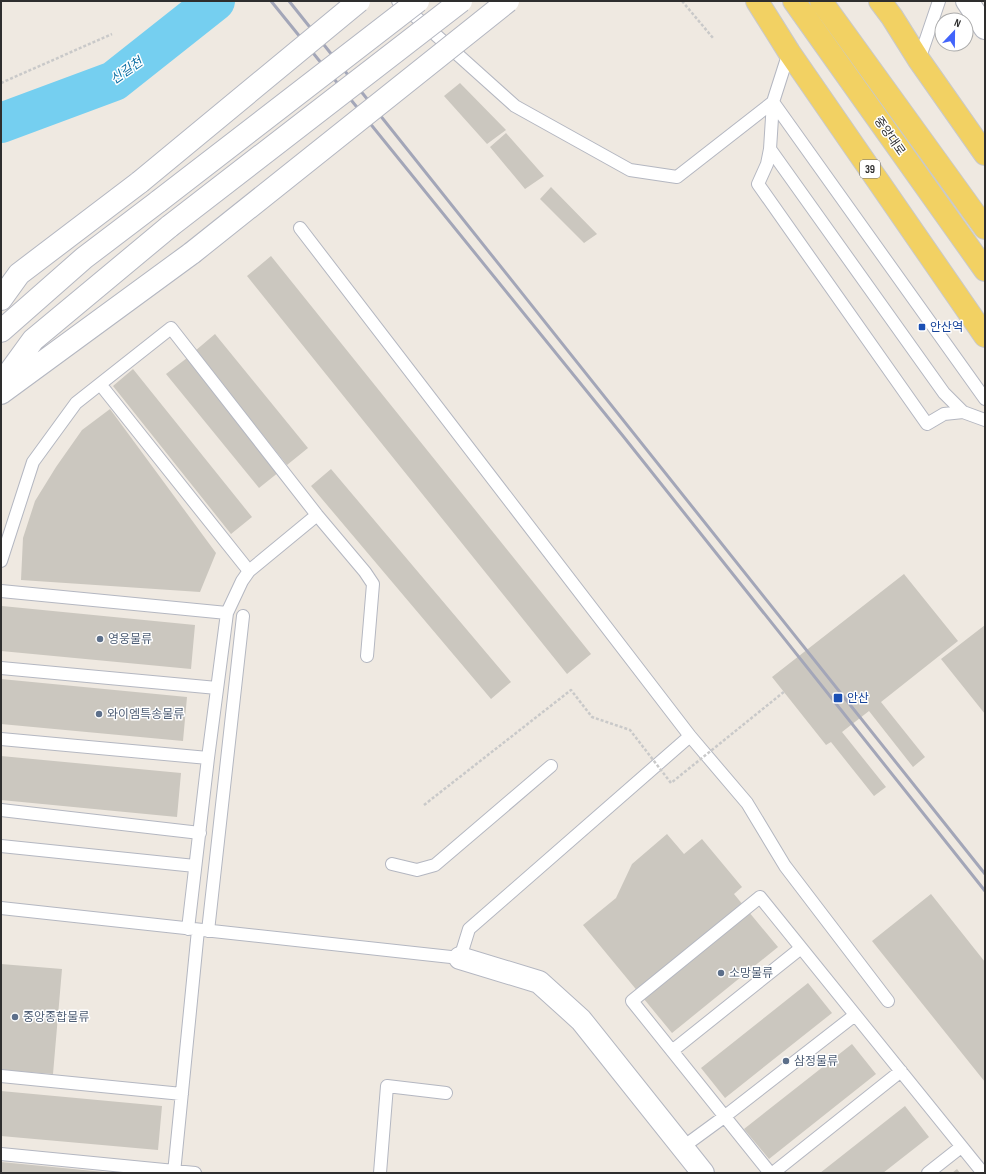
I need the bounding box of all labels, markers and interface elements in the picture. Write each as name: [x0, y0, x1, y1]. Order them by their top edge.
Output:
north arrow: [934, 12, 974, 52]
text: N: [952, 16, 963, 30]
water label: 신길천: [107, 53, 147, 88]
street label: 중앙대로: [871, 114, 908, 159]
road number: 39: [860, 160, 880, 178]
place label: 안산역: [930, 320, 963, 335]
marker: 안산역: [917, 322, 927, 332]
place label: 영웅물류: [108, 632, 152, 647]
marker: 영웅물류: [95, 634, 105, 644]
place label: 안산: [847, 691, 869, 706]
marker: 안산: [832, 692, 844, 704]
place label: 와이엠특송물류: [107, 707, 184, 722]
marker: 와이엠특송물류: [94, 709, 104, 719]
place label: 소망물류: [729, 966, 773, 981]
marker: 소망물류: [716, 968, 726, 978]
place label: 중앙종합물류: [23, 1010, 89, 1025]
marker: 중앙종합물류: [10, 1012, 20, 1022]
place label: 삼정물류: [794, 1054, 838, 1069]
marker: 삼정물류: [781, 1056, 791, 1066]

